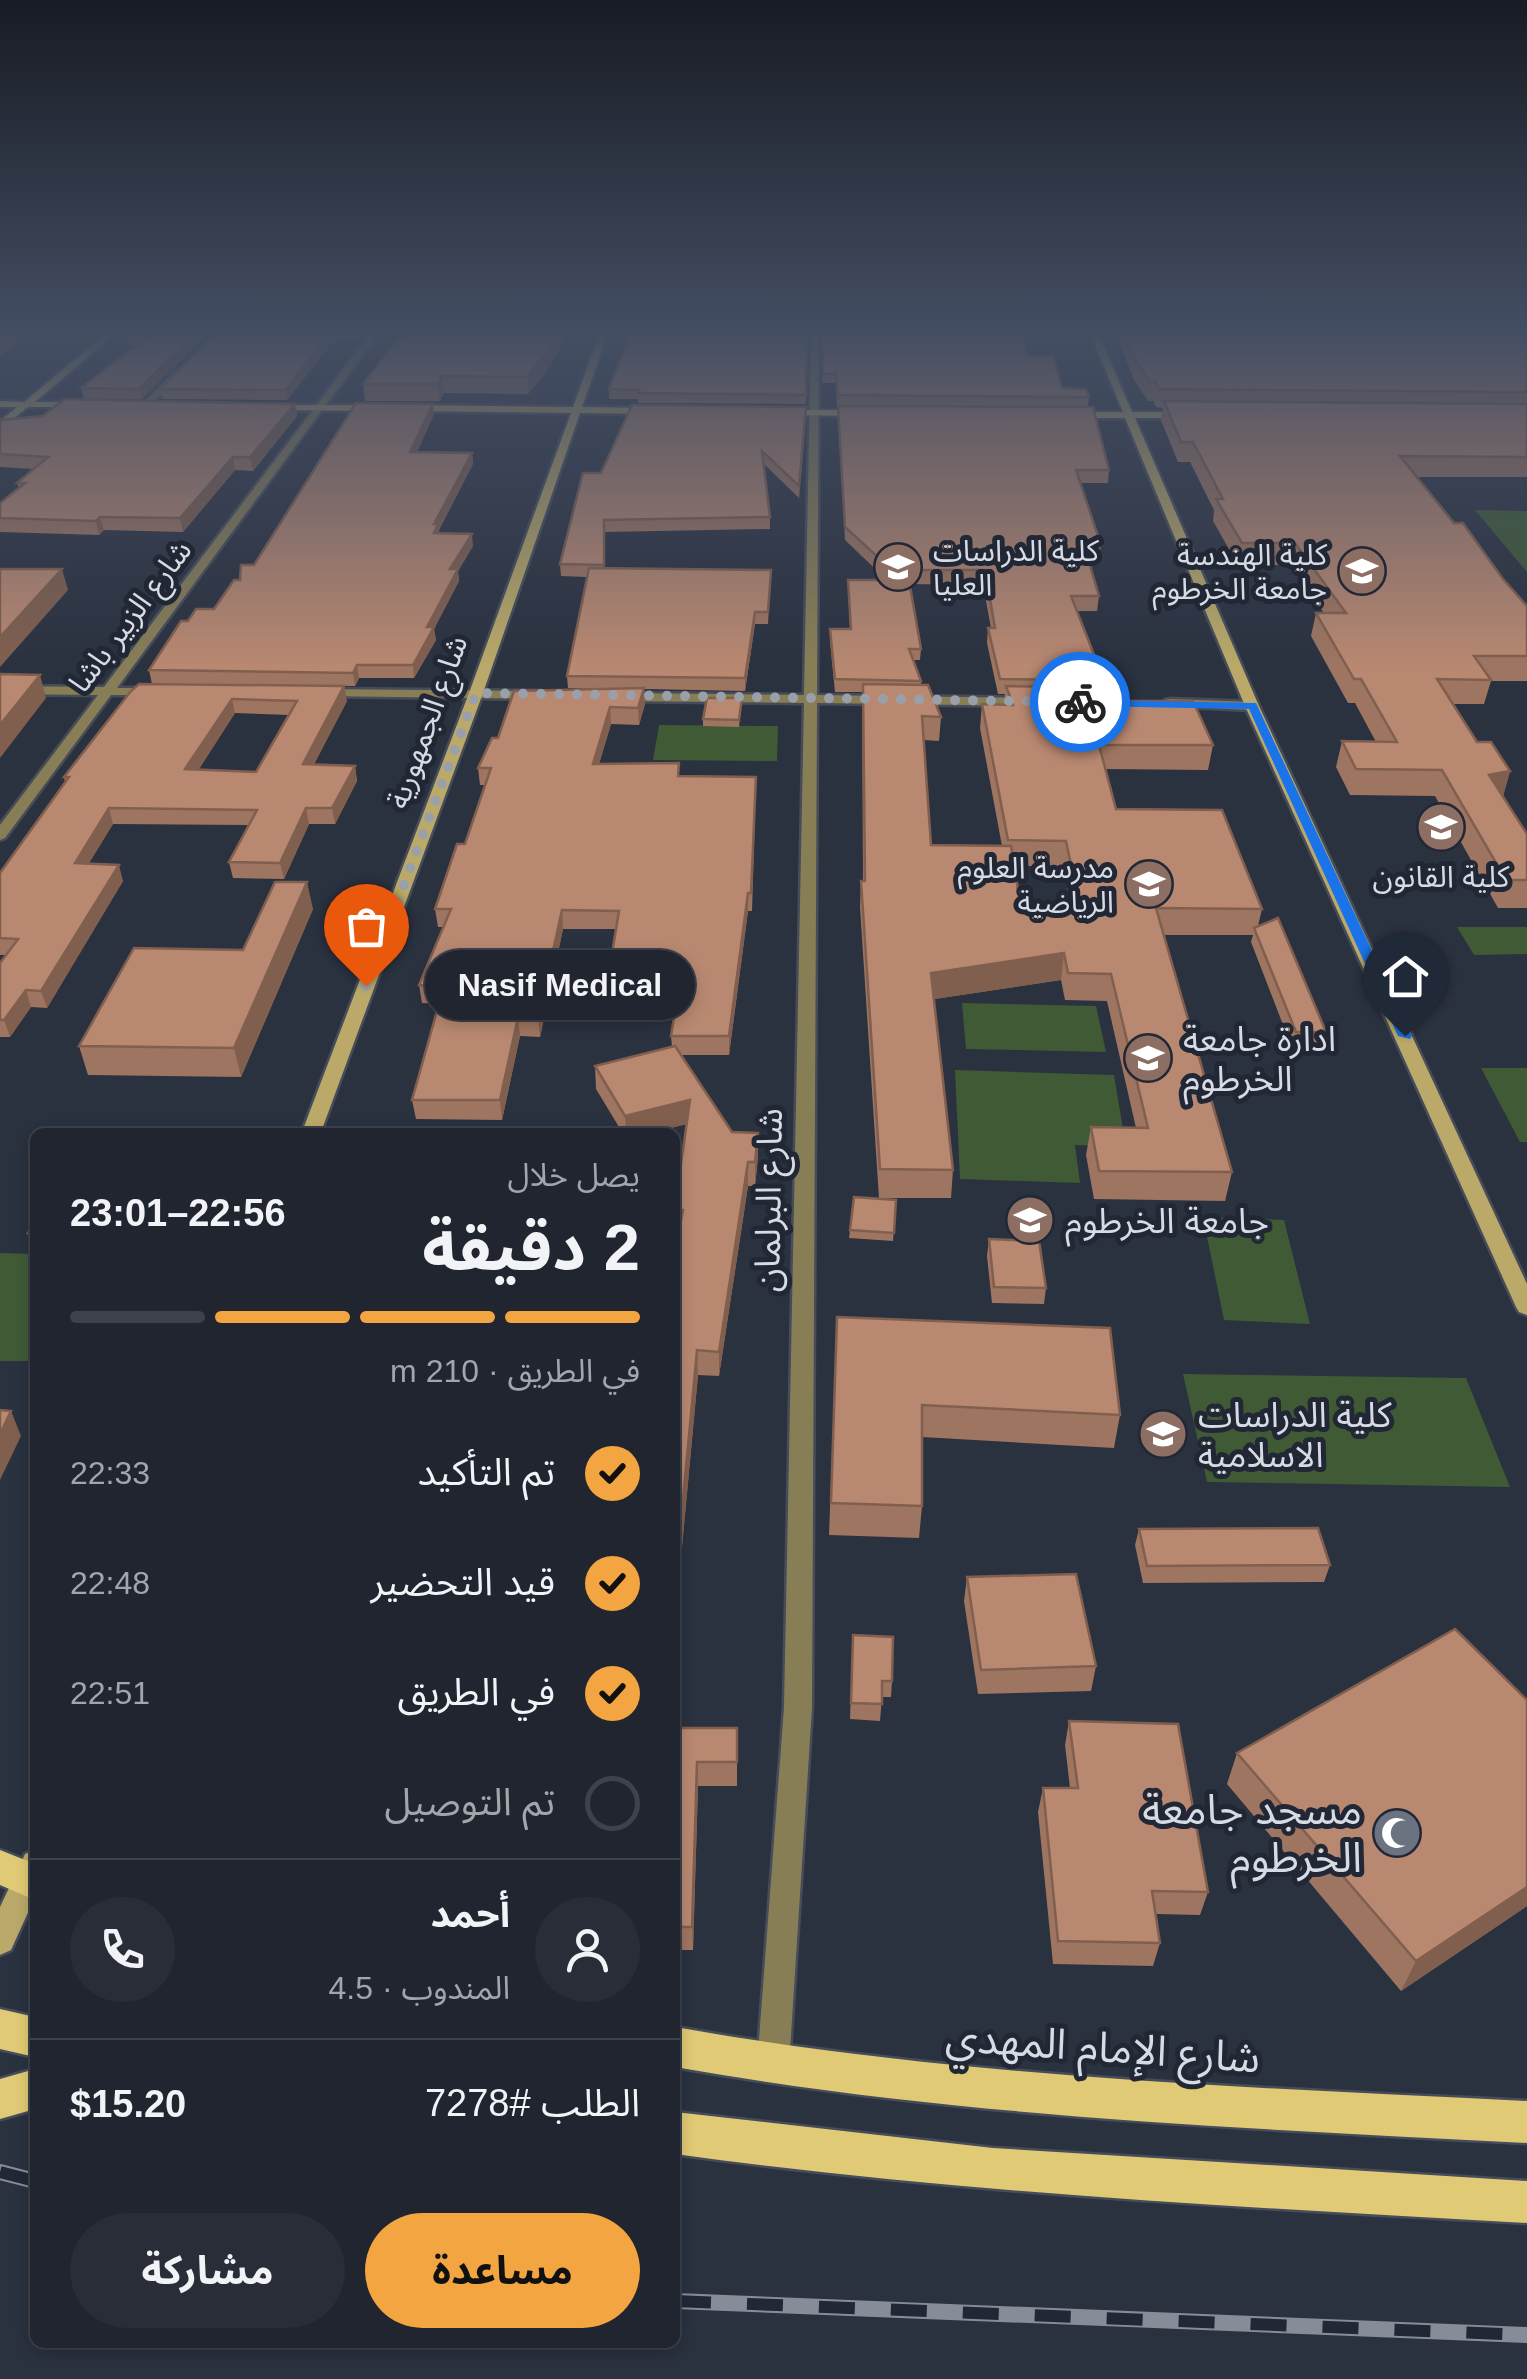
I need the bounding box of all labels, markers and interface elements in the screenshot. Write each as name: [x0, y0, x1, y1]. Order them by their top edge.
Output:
street label: شارع الزبير باشا: [62, 534, 203, 702]
place label: كلية الدراسات العليا: [933, 534, 1099, 601]
place label: كلية الهندسة جامعة الخرطوم: [1152, 538, 1328, 611]
school or university icon: كلية الدراسات العليا: [872, 541, 924, 593]
school or university icon: كلية الهندسة جامعة الخرطوم: [1336, 545, 1388, 597]
street label: شارع الجمهورية: [381, 631, 479, 815]
courier: [1030, 652, 1130, 752]
icon: bike: [1053, 675, 1108, 730]
school or university icon: كلية القانون: [1415, 801, 1467, 853]
place label: مدرسة العلوم الرياضية: [957, 851, 1114, 919]
school or university icon: مدرسة العلوم الرياضية: [1123, 858, 1175, 910]
place label: كلية القانون: [1373, 860, 1510, 894]
pin: [324, 884, 409, 987]
icon: bag: [339, 899, 394, 954]
pin: [1363, 934, 1448, 1037]
icon: home: [1378, 949, 1433, 1004]
callout: Nasif Medical: [426, 951, 696, 1021]
text: Nasif Medical: [458, 967, 662, 1003]
place label: ادارة جامعة الخرطوم: [1183, 1019, 1336, 1105]
school or university icon: ادارة جامعة الخرطوم: [1122, 1032, 1174, 1084]
street label: شارع البرلمان: [747, 1108, 796, 1292]
text: يصل خلال: [508, 1157, 640, 1193]
text: 22:56–23:01: [70, 1192, 286, 1234]
school or university icon: جامعة الخرطوم: [1004, 1194, 1056, 1246]
place label: جامعة الخرطوم: [1065, 1201, 1269, 1247]
text: 2 دقيقة: [422, 1211, 640, 1284]
text: في الطريق · 210 m: [390, 1353, 640, 1389]
place label: كلية الدراسات الاسلامية: [1198, 1395, 1392, 1474]
school or university icon: كلية الدراسات الاسلامية: [1137, 1408, 1189, 1460]
icon: check: [585, 1446, 640, 1501]
text: تم التأكيد: [418, 1451, 555, 1493]
text: 22:33: [70, 1455, 150, 1491]
icon: check: [585, 1556, 640, 1611]
text: قيد التحضير: [370, 1561, 555, 1603]
text: 22:48: [70, 1565, 150, 1601]
icon: check: [585, 1666, 640, 1721]
text: في الطريق: [398, 1671, 555, 1713]
text: 22:51: [70, 1675, 150, 1711]
text: تم التوصيل: [384, 1781, 555, 1823]
place label: مسجد جامعة الخرطوم: [1142, 1786, 1362, 1889]
mosque icon: مسجد جامعة الخرطوم: [1371, 1807, 1423, 1859]
text: أحمد: [430, 1893, 510, 1935]
button: phone: [70, 1897, 175, 2002]
button: person: [535, 1897, 640, 2002]
text: المندوب · 4.5: [329, 1970, 510, 2006]
street label: شارع الإمام المهدي: [944, 2013, 1262, 2090]
text: الطلب #7278: [425, 2082, 640, 2124]
text: $15.20: [70, 2083, 186, 2125]
button: مشاركة: [70, 2213, 345, 2328]
button: مساعدة: [365, 2213, 640, 2328]

